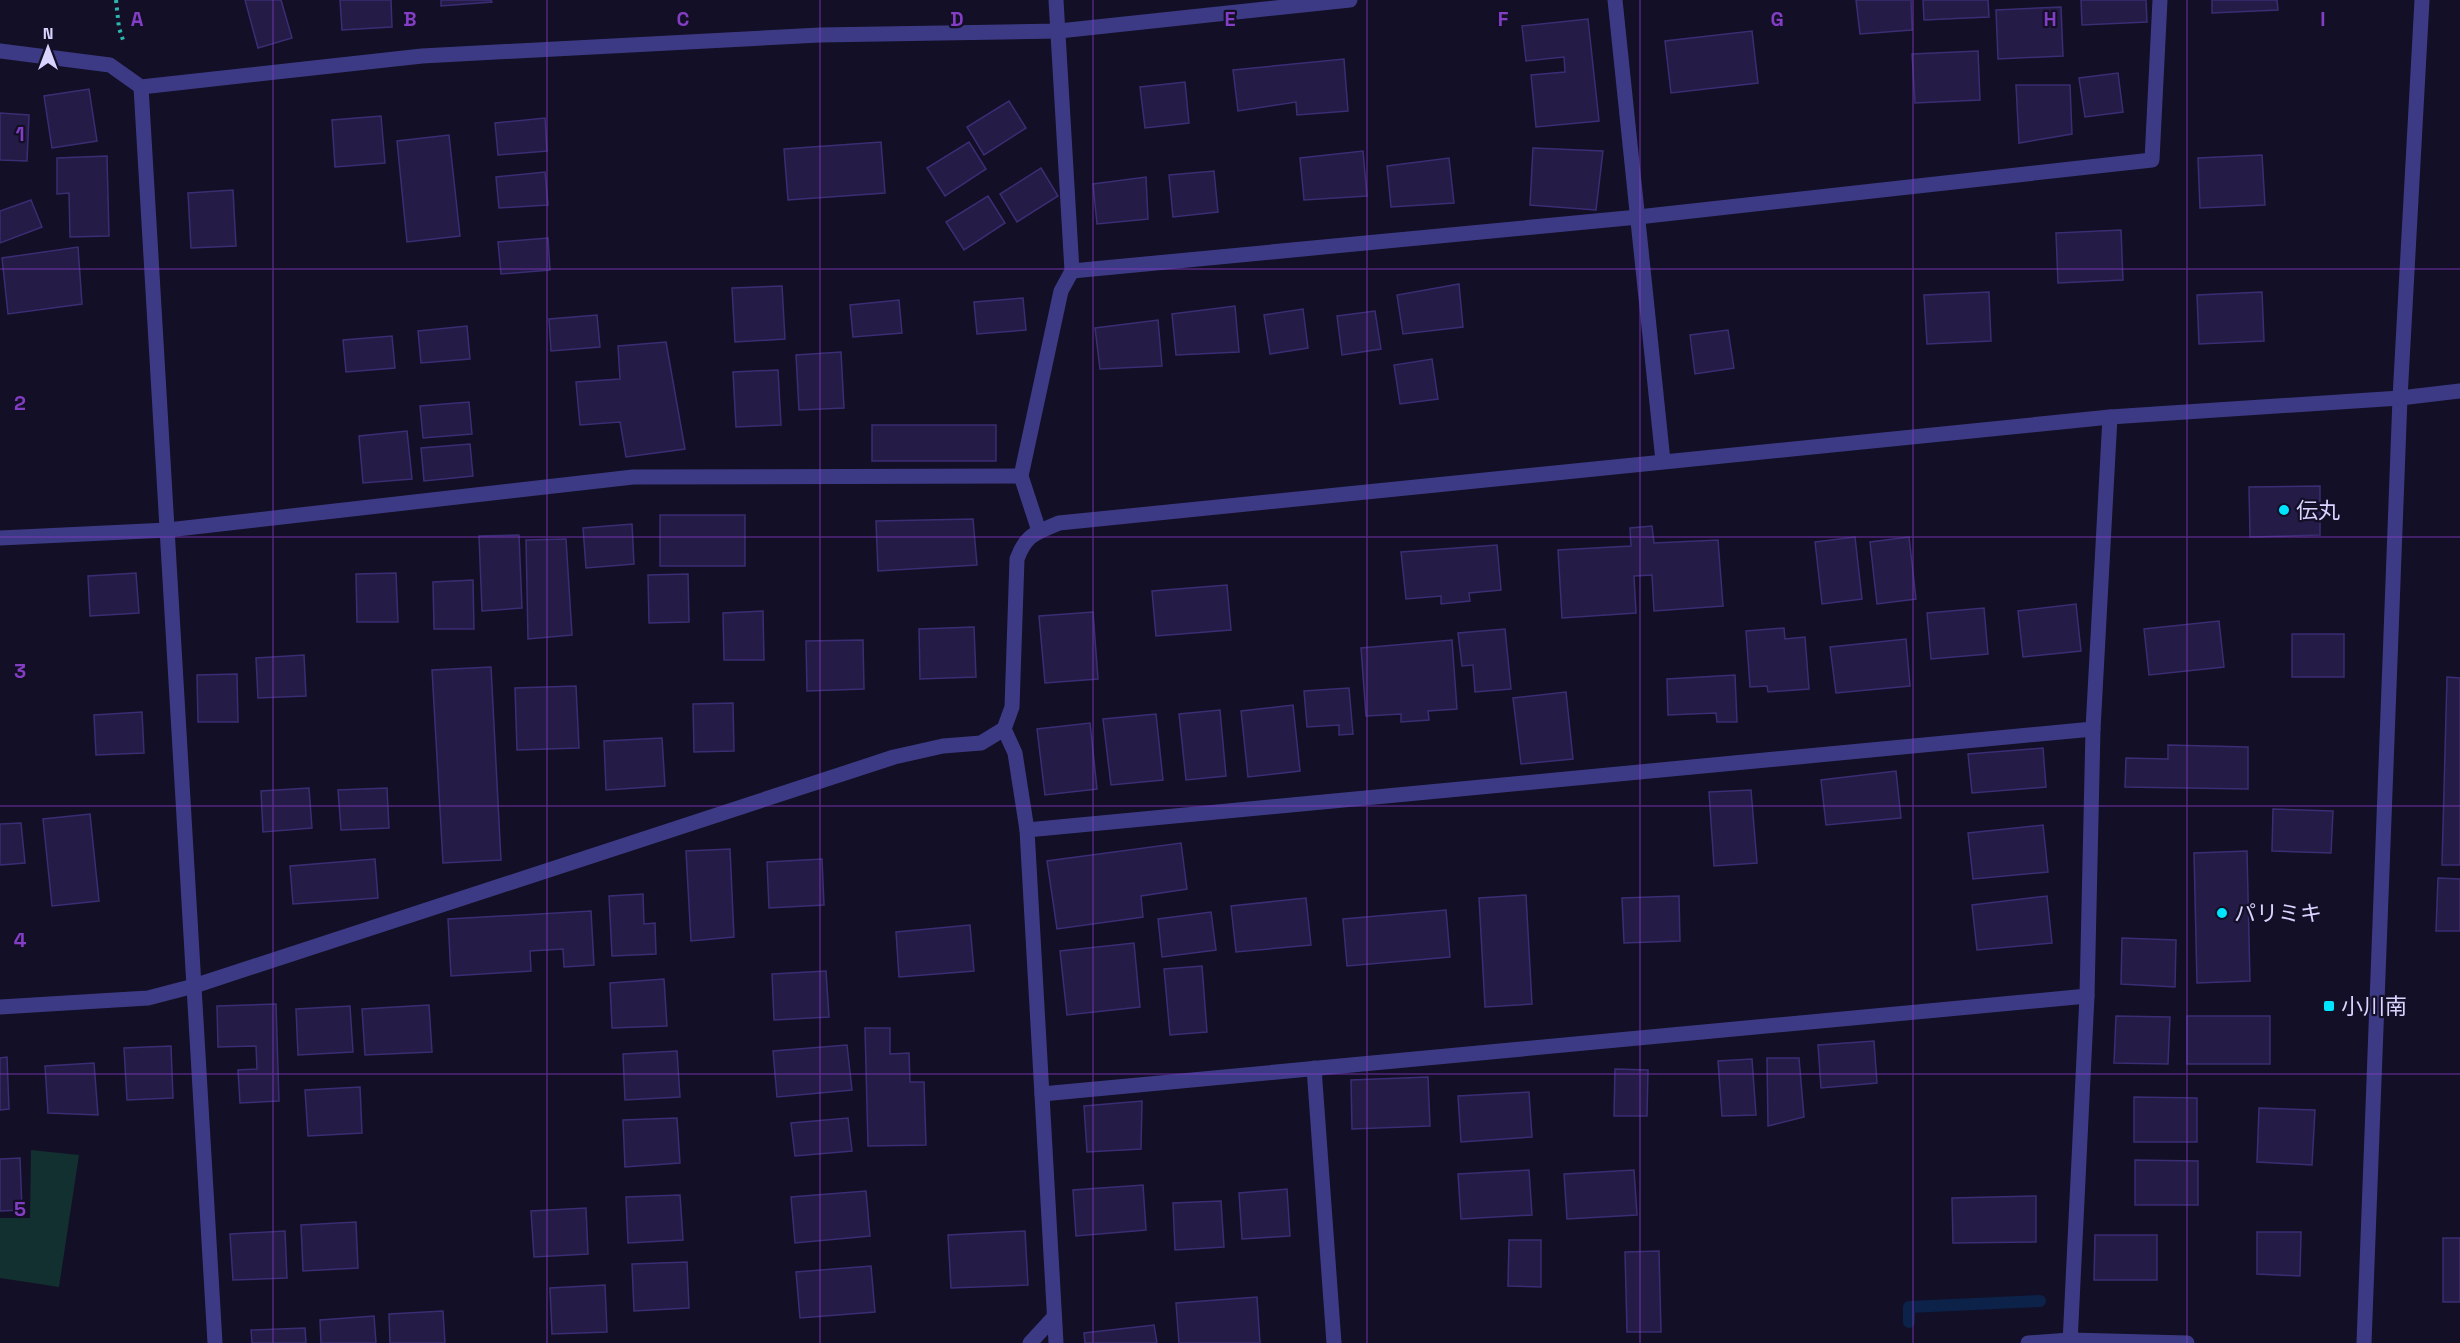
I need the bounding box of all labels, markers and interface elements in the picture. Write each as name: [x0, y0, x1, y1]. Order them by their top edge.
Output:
text: A: [131, 6, 144, 32]
text: B: [403, 6, 417, 32]
text: C: [677, 6, 690, 32]
text: D: [950, 6, 964, 32]
text: E: [1224, 6, 1236, 32]
text: F: [1498, 6, 1509, 32]
text: G: [1770, 6, 1784, 32]
text: H: [2043, 6, 2057, 32]
text: I: [2320, 6, 2326, 32]
north arrow: [18, 18, 78, 78]
text: N: [43, 23, 53, 44]
text: 1: [15, 121, 25, 147]
text: 2: [14, 390, 26, 416]
place label: 伝丸: [2296, 496, 2340, 524]
marker: 伝丸: [2277, 503, 2291, 517]
text: 3: [14, 658, 26, 684]
place label: パリミキ: [2234, 899, 2322, 927]
marker: パリミキ: [2215, 906, 2229, 920]
text: 4: [14, 927, 27, 953]
place label: 小川南: [2341, 992, 2407, 1020]
marker: 小川南: [2322, 999, 2336, 1013]
text: 5: [14, 1196, 26, 1222]

